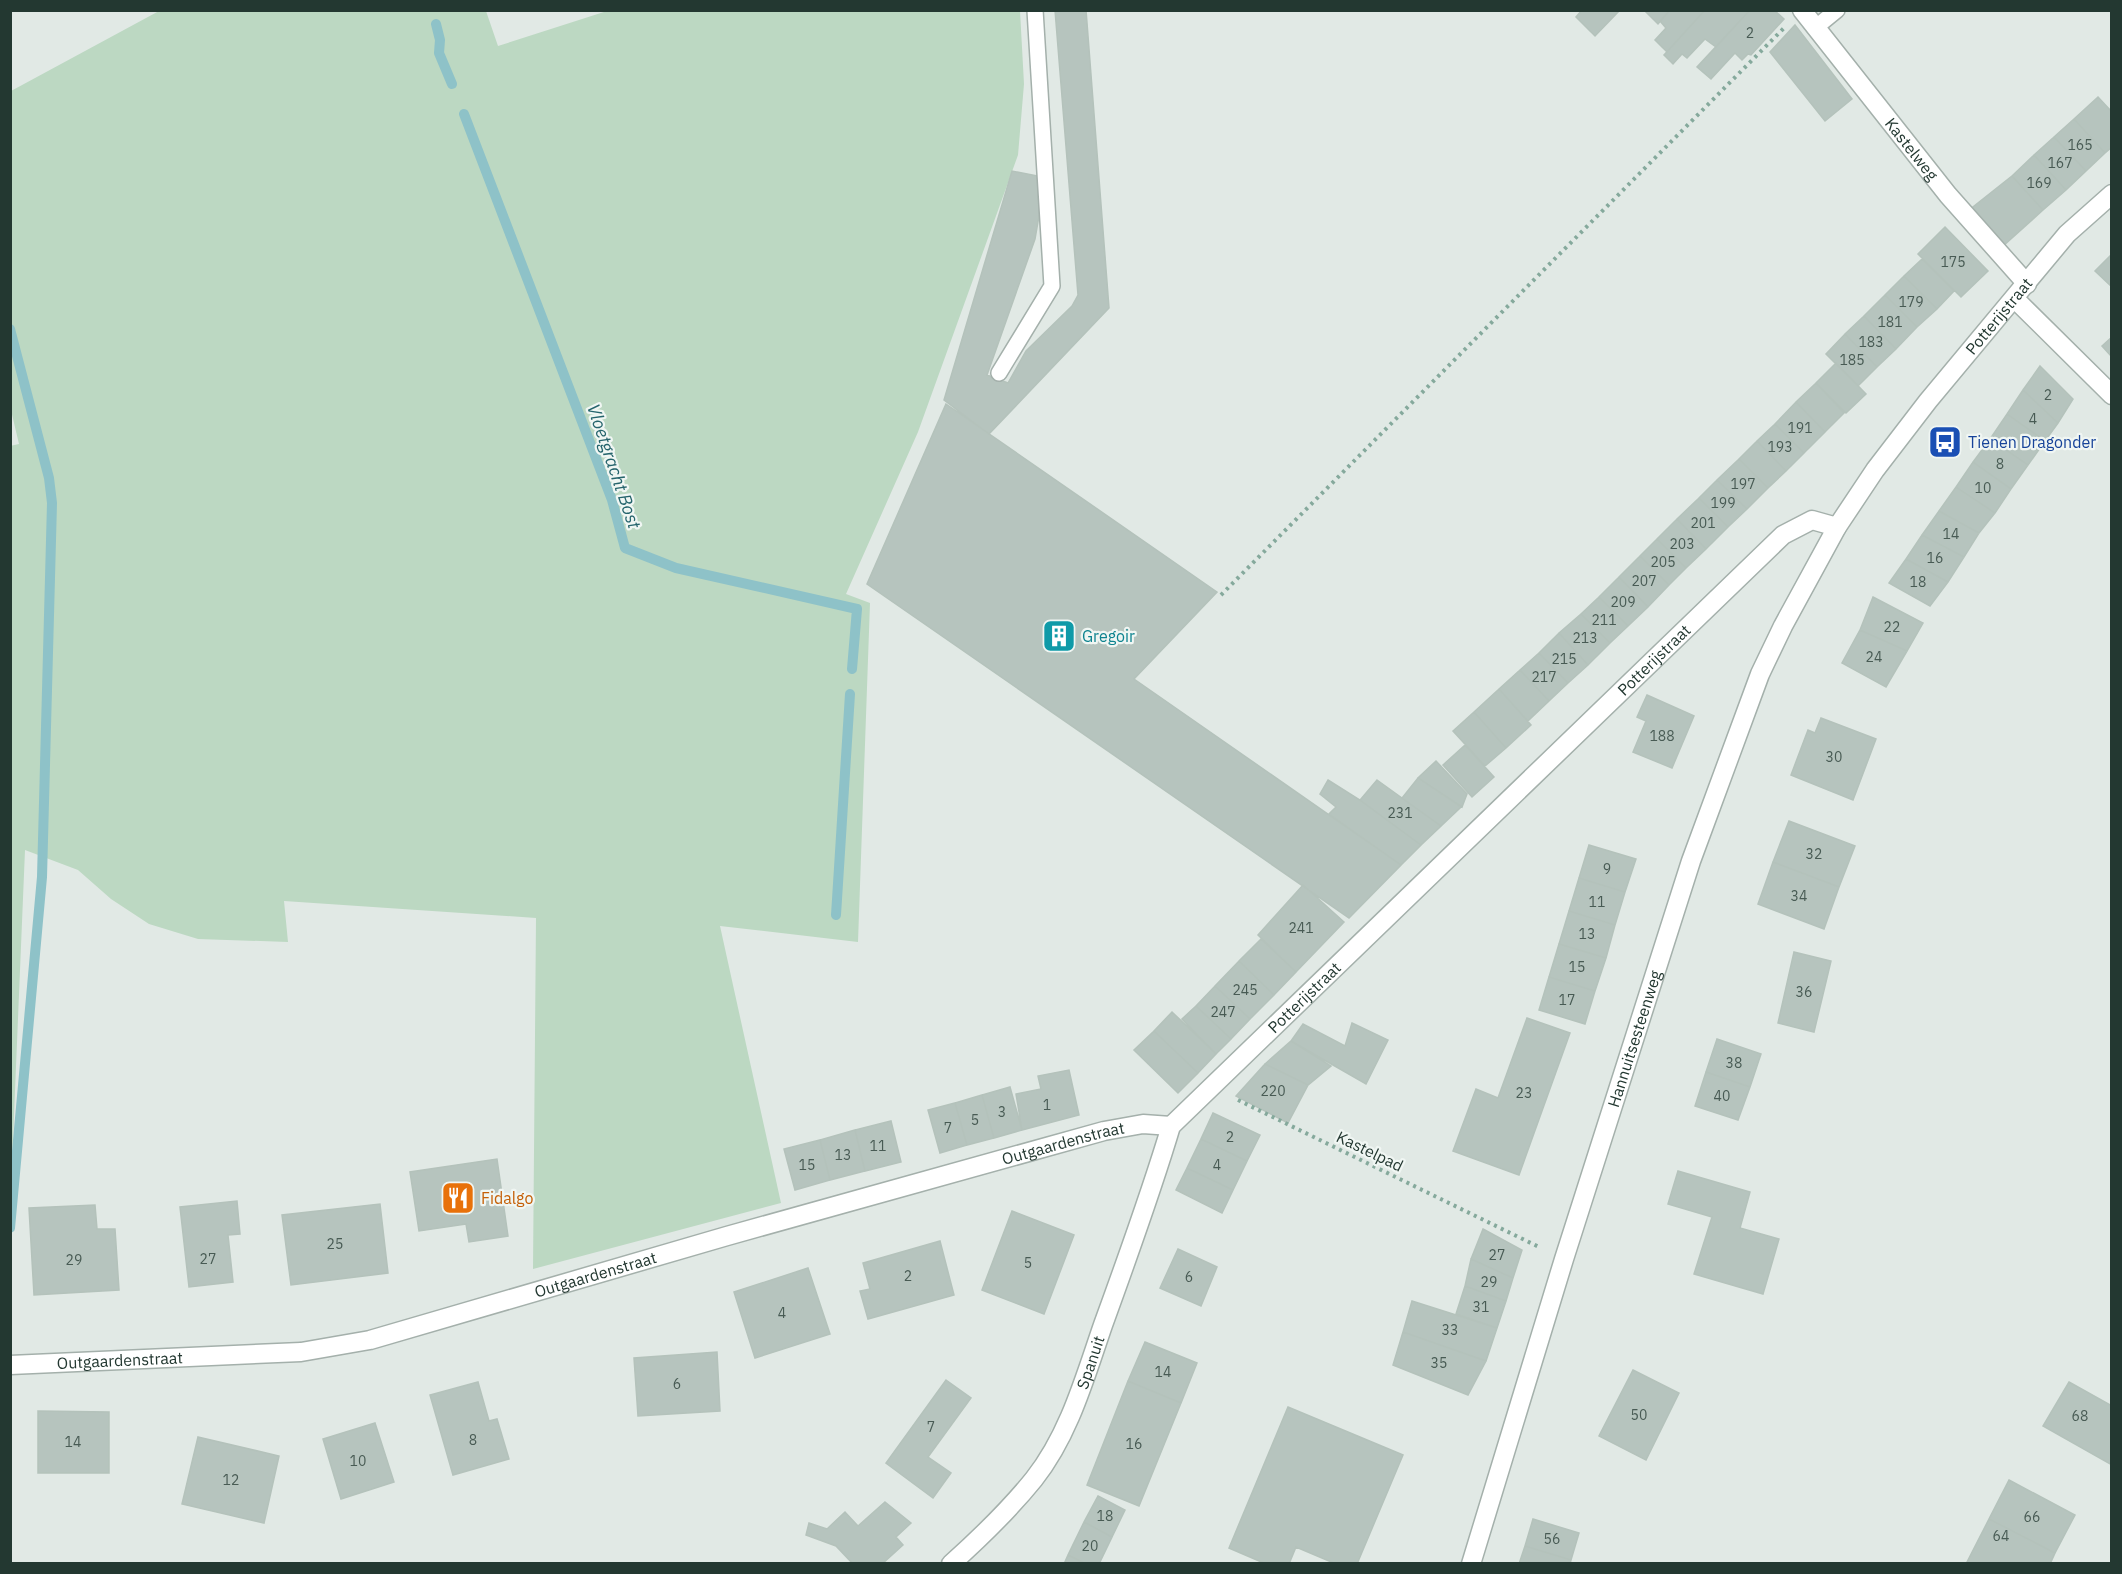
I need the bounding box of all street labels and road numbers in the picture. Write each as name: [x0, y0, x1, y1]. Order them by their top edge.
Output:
street label: Kastelweg: [1881, 114, 1943, 185]
street label: Potterijstraat: [1961, 274, 2036, 359]
street label: Potterijstraat: [1613, 620, 1695, 700]
street label: Potterijstraat: [1263, 958, 1345, 1037]
street label: Hannuitsesteenweg: [1603, 967, 1666, 1110]
street label: Outgaardenstraat: [1000, 1118, 1126, 1169]
street label: Kastelpad: [1333, 1126, 1407, 1176]
street label: Outgaardenstraat: [532, 1247, 659, 1302]
street label: Spanuit: [1072, 1333, 1109, 1392]
street label: Outgaardenstraat: [56, 1347, 183, 1373]

